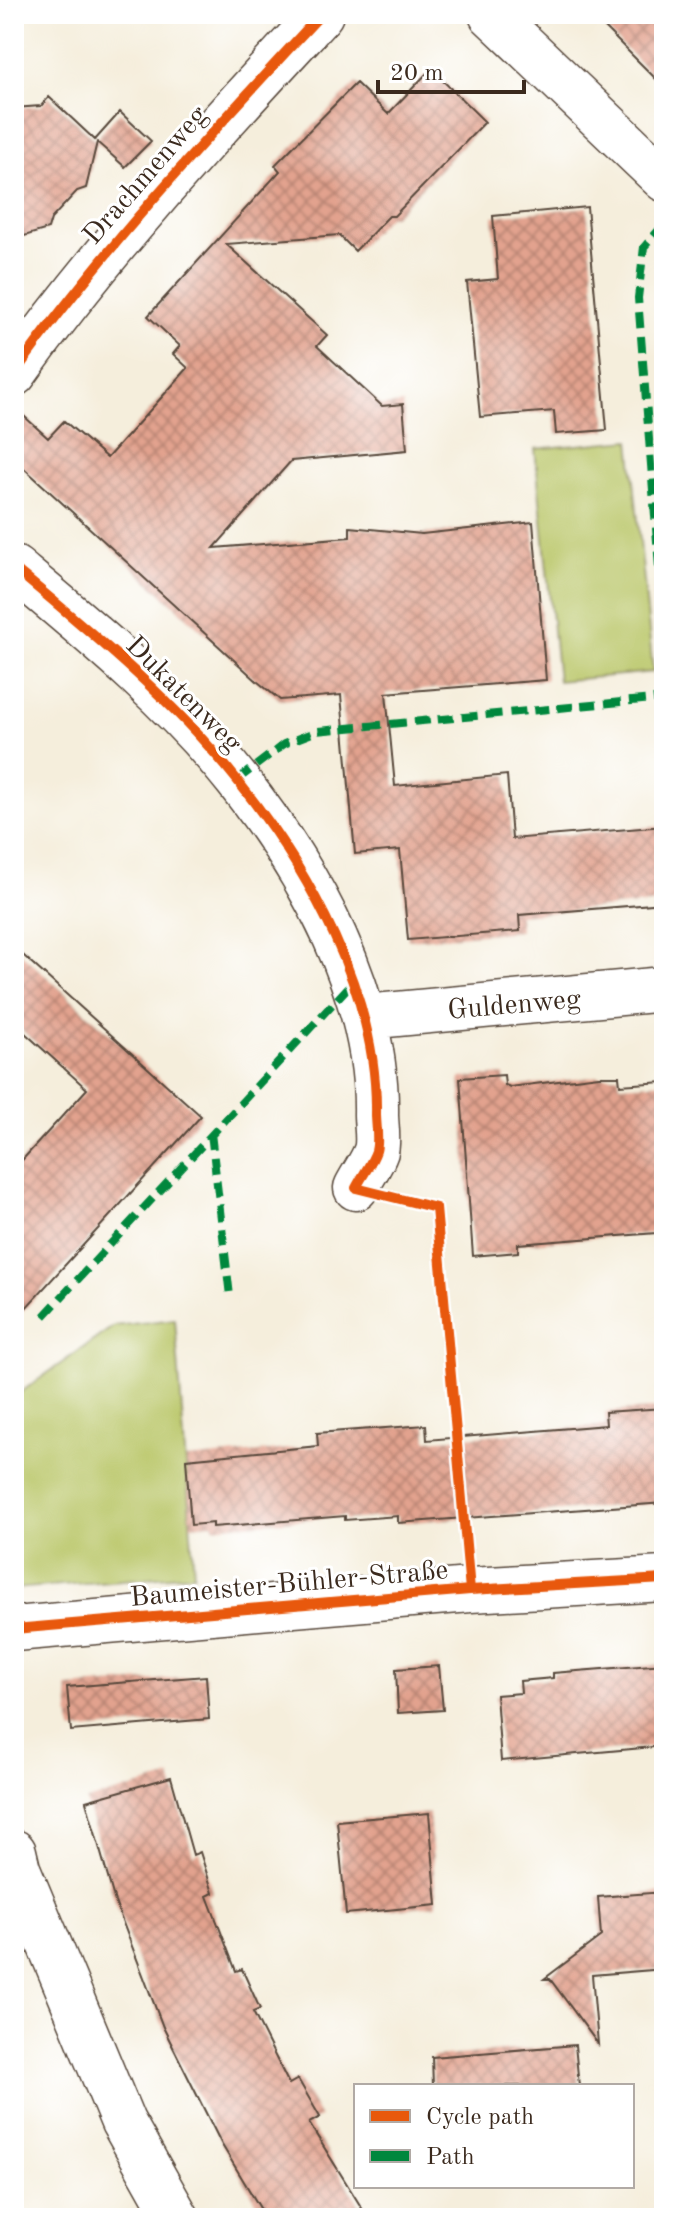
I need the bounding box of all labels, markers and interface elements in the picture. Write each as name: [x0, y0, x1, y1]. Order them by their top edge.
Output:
scale bar: [378, 44, 524, 94]
text: 20 m: [390, 62, 444, 86]
street label: Drachmenweg: [79, 101, 214, 251]
street label: Dukatenweg: [119, 632, 246, 759]
street label: Guldenweg: [446, 986, 582, 1026]
street label: Baumeister-Bühler-Straße: [129, 1557, 450, 1613]
legend: [354, 2084, 634, 2188]
text: Cycle path: [426, 2106, 534, 2130]
text: Path: [426, 2146, 475, 2170]

